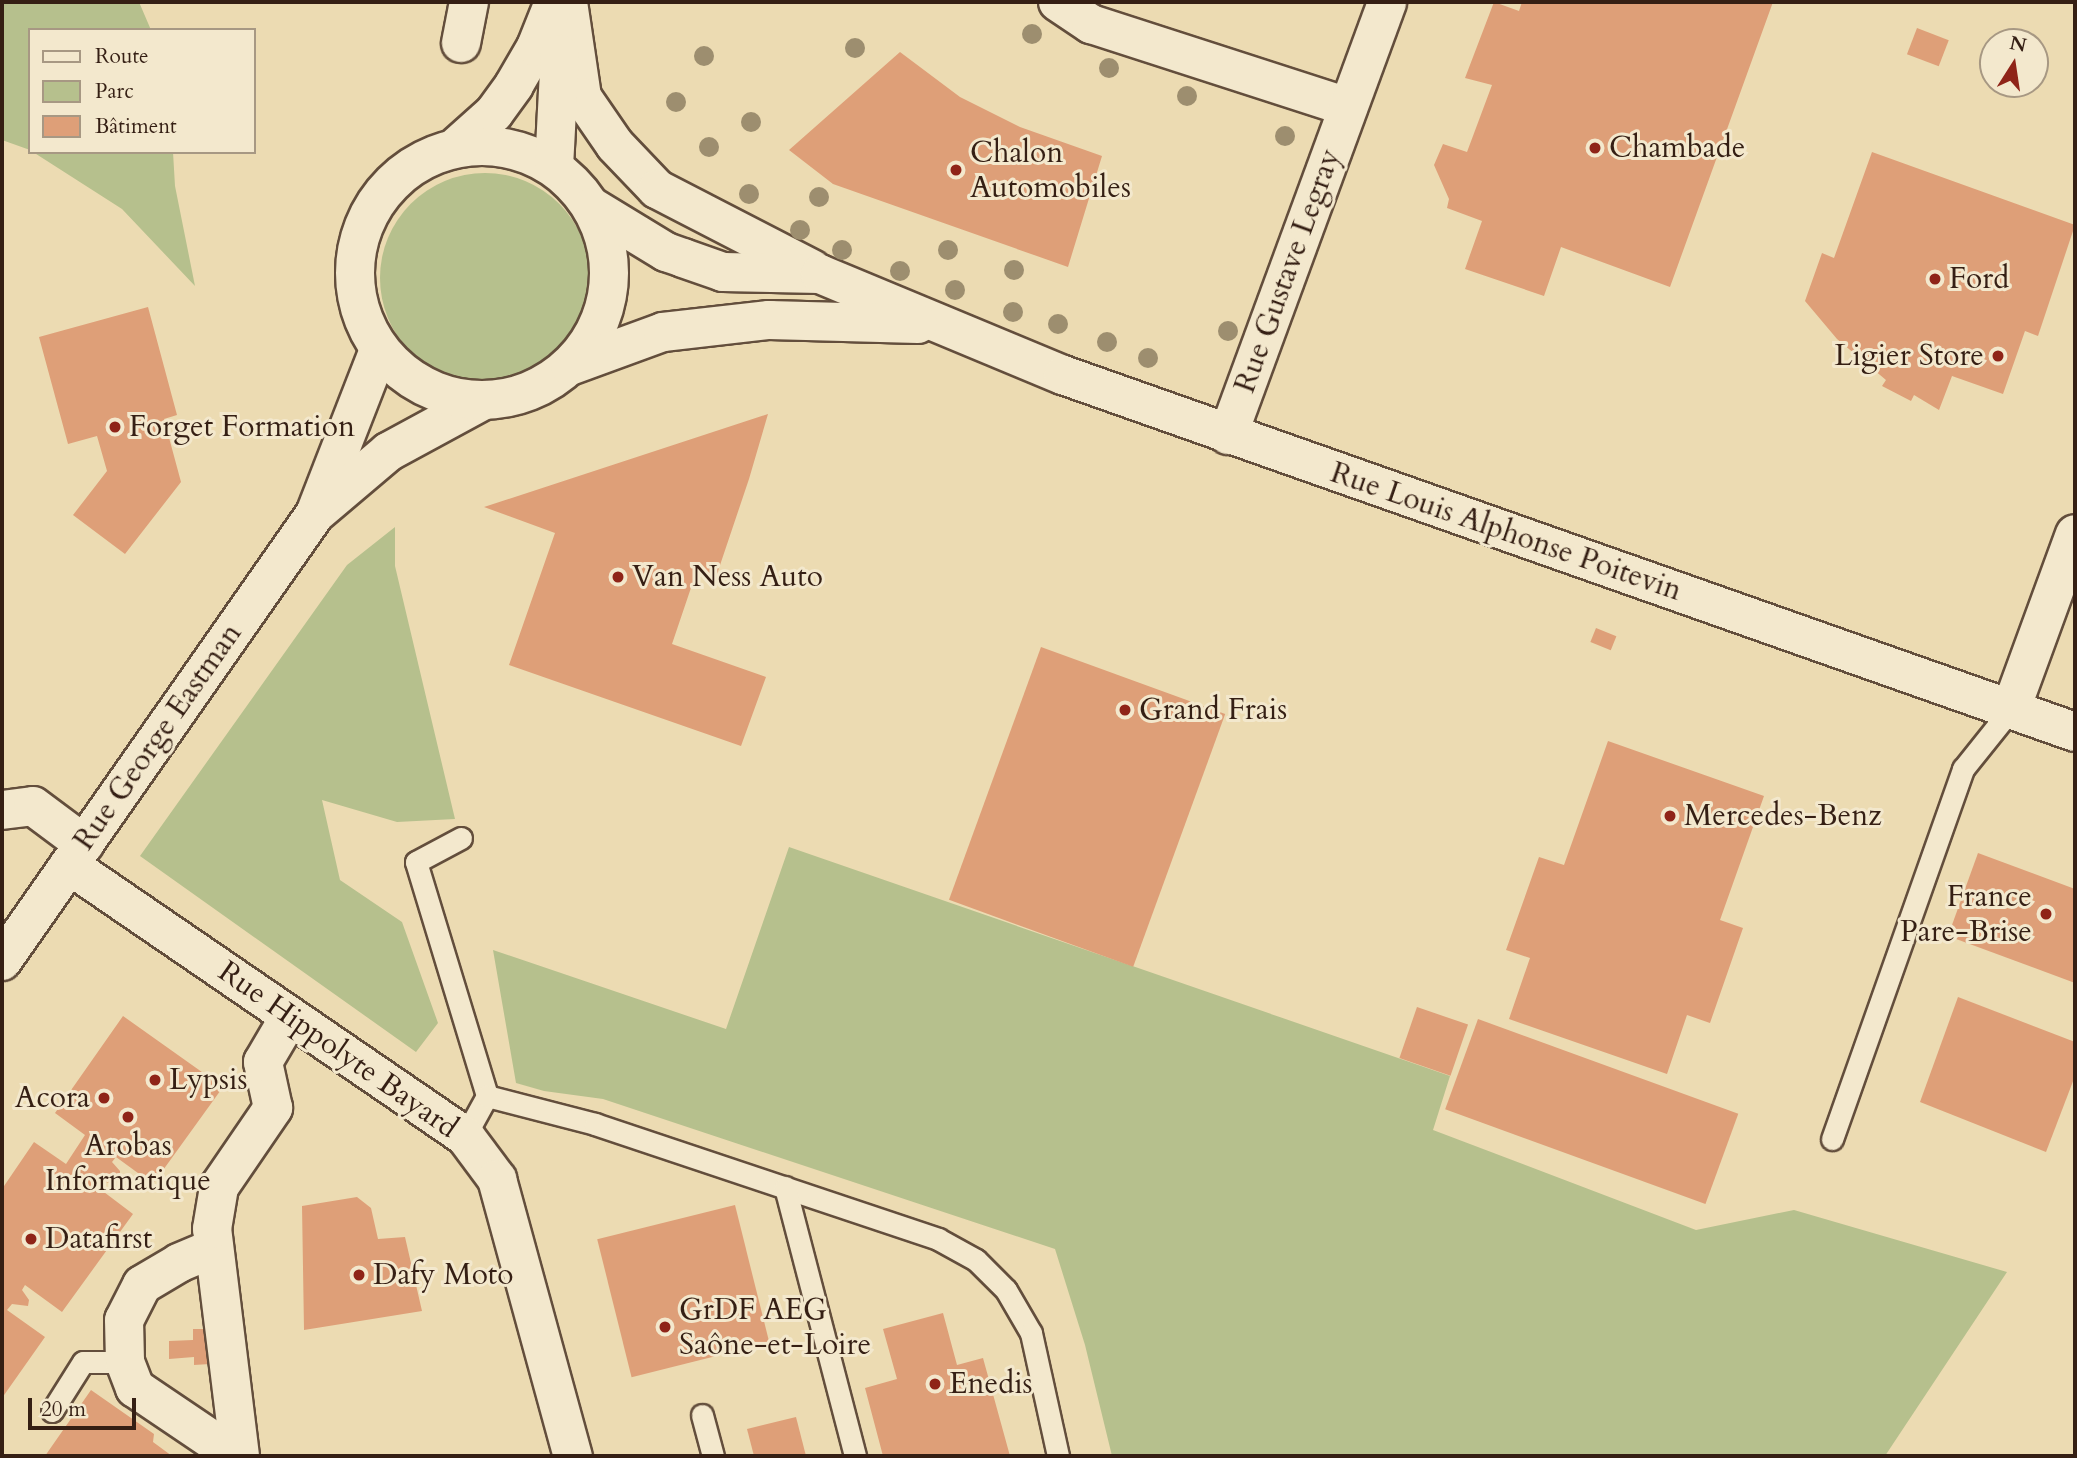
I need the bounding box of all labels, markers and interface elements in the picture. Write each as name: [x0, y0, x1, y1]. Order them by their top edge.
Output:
legend: [28, 28, 256, 154]
north arrow: [1979, 28, 2049, 98]
text: N: [2007, 30, 2029, 59]
text: Route: [95, 42, 149, 71]
text: Parc: [95, 77, 134, 106]
text: Bâtiment: [95, 112, 177, 141]
place label: Chambade: [1609, 130, 1745, 166]
place label: Chalon Automobiles: [970, 135, 1131, 206]
marker: Chambade: [1587, 140, 1603, 156]
street label: Rue Gustave Legray: [1227, 144, 1349, 398]
marker: Chalon Automobiles: [948, 162, 964, 178]
place label: Ford: [1949, 261, 2009, 297]
marker: Ford: [1927, 271, 1943, 287]
place label: Ligier Store: [1834, 338, 1984, 374]
marker: Ligier Store: [1990, 348, 2006, 364]
place label: Forget Formation: [129, 409, 355, 445]
marker: Forget Formation: [107, 419, 123, 435]
street label: Rue Louis Alphonse Poitevin: [1326, 455, 1686, 609]
place label: Van Ness Auto: [632, 559, 823, 595]
marker: Van Ness Auto: [610, 569, 626, 585]
street label: Rue George Eastman: [66, 617, 250, 857]
place label: Grand Frais: [1139, 692, 1287, 728]
marker: Grand Frais: [1117, 702, 1133, 718]
place label: Mercedes-Benz: [1684, 798, 1882, 834]
marker: Mercedes-Benz: [1662, 808, 1678, 824]
place label: France Pare-Brise: [1900, 879, 2032, 950]
marker: France Pare-Brise: [2038, 906, 2054, 922]
street label: Rue Hippolyte Bayard: [211, 954, 465, 1146]
place label: Lypsis: [169, 1062, 247, 1098]
marker: Lypsis: [147, 1072, 163, 1088]
place label: Acora: [15, 1080, 90, 1116]
marker: Acora: [96, 1090, 112, 1106]
marker: Arobas Informatique: [120, 1109, 136, 1125]
place label: Arobas Informatique: [45, 1128, 211, 1198]
place label: Datafirst: [45, 1221, 152, 1257]
marker: Datafirst: [23, 1231, 39, 1247]
place label: Dafy Moto: [373, 1257, 514, 1293]
marker: Dafy Moto: [351, 1267, 367, 1283]
place label: GrDF AEG Saône-et-Loire: [679, 1292, 871, 1362]
marker: GrDF AEG Saône-et-Loire: [657, 1319, 673, 1335]
place label: Enedis: [949, 1366, 1033, 1402]
marker: Enedis: [927, 1376, 943, 1392]
scale bar: [32, 1384, 140, 1428]
text: 20 m: [41, 1395, 86, 1424]

